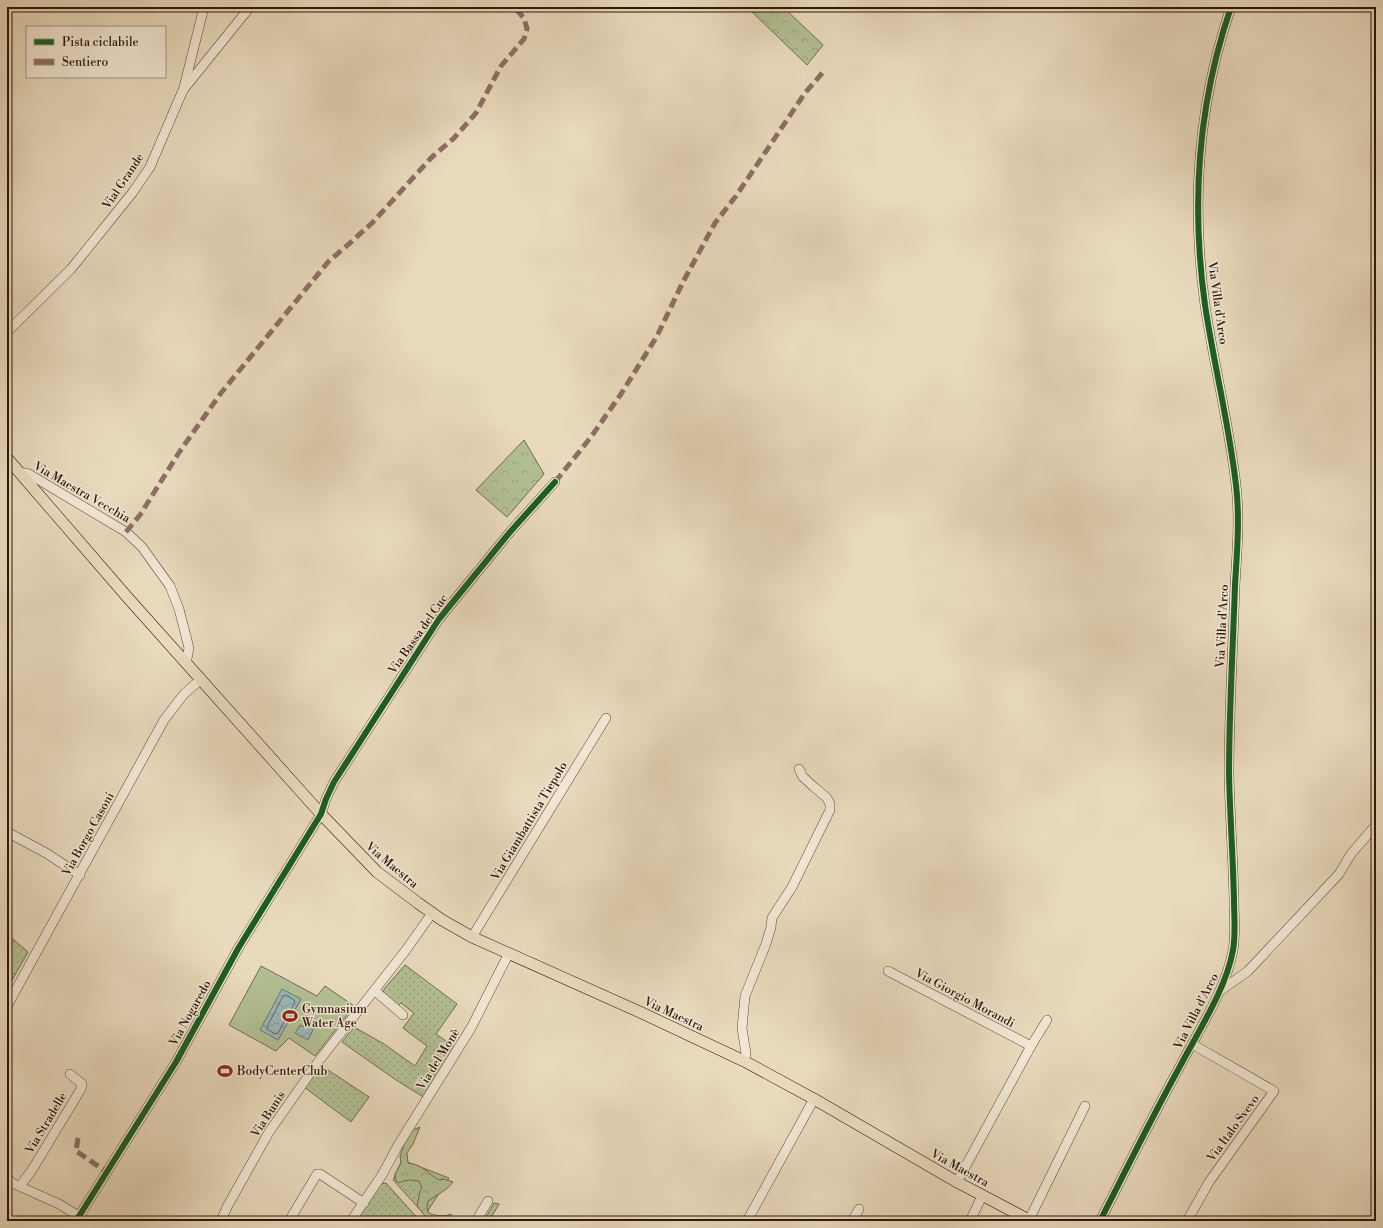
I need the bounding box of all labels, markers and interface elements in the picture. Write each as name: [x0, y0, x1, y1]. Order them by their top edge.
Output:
legend: [26, 26, 166, 78]
text: Pista ciclabile: [62, 35, 139, 50]
text: Sentiero: [62, 55, 108, 70]
street label: Vial Grande: [99, 151, 148, 213]
street label: Via Villa d'Arco: [1204, 260, 1231, 346]
street label: Via Maestra Vecchia: [30, 458, 134, 527]
street label: Via Villa d'Arco: [1213, 584, 1232, 669]
street label: Via Bassa del Cuc: [385, 591, 452, 678]
street label: Via Giambattista Tiepolo: [487, 759, 571, 884]
street label: Via Borgo Casoni: [59, 790, 118, 880]
street label: Via Maestra: [362, 838, 422, 892]
street label: Via Giorgio Morandi: [911, 965, 1017, 1031]
street label: Via Villa d'Arco: [1170, 970, 1222, 1053]
street label: Via Nogaredo: [166, 977, 215, 1050]
street label: Via Maestra: [641, 994, 707, 1035]
place label: Gymnasium Water Age: [301, 1002, 367, 1031]
sports icon: Gymnasium Water Age: [281, 1007, 299, 1025]
street label: Via del Monè: [413, 1026, 463, 1094]
sports icon: BodyCenterClub: [216, 1062, 234, 1080]
place label: BodyCenterClub: [236, 1064, 327, 1079]
street label: Via Bunis: [247, 1088, 289, 1141]
street label: Via Stradelle: [22, 1090, 71, 1157]
street label: Via Italo Svevo: [1203, 1092, 1263, 1166]
street label: Via Maestra: [927, 1146, 992, 1191]

